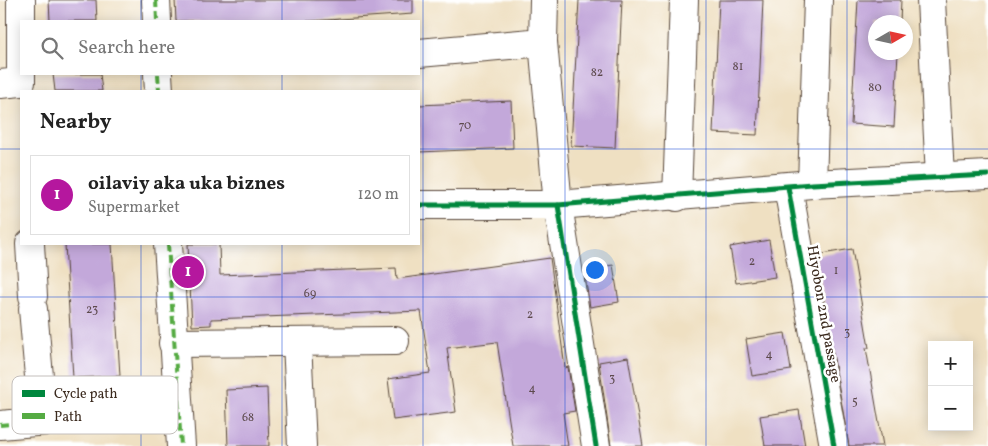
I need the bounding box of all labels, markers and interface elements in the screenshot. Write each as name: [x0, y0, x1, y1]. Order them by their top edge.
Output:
north arrow: [868, 15, 913, 60]
search box: [20, 20, 420, 75]
icon: search: [38, 34, 66, 62]
text: Search here: [78, 35, 175, 61]
house number: 81: [733, 59, 743, 75]
house number: 82: [591, 65, 603, 81]
house number: 80: [868, 80, 882, 96]
text: Nearby: [40, 108, 111, 137]
house number: 70: [459, 118, 471, 134]
text: oilaviy aka uka biznes: [88, 171, 285, 197]
text: 1: [54, 184, 60, 206]
text: 120 m: [357, 184, 399, 206]
text: Supermarket: [88, 197, 180, 219]
street label: Hiyobon 2nd passage: [801, 244, 845, 384]
pin: 1: [172, 253, 204, 291]
house number: 2: [749, 254, 755, 270]
your location: [582, 257, 608, 283]
house number: 1: [834, 263, 838, 279]
house number: 69: [304, 286, 316, 302]
house number: 23: [86, 302, 98, 318]
house number: 2: [527, 307, 533, 323]
house number: 3: [844, 325, 850, 341]
map controls: [928, 341, 973, 431]
button: +: [928, 341, 973, 386]
house number: 4: [765, 347, 773, 363]
house number: 3: [609, 371, 615, 387]
legend: [12, 376, 178, 434]
house number: 4: [528, 381, 536, 397]
text: Cycle path: [54, 385, 118, 404]
button: −: [928, 386, 973, 431]
house number: 5: [852, 394, 858, 410]
text: Path: [54, 408, 82, 427]
house number: 68: [242, 410, 254, 426]

